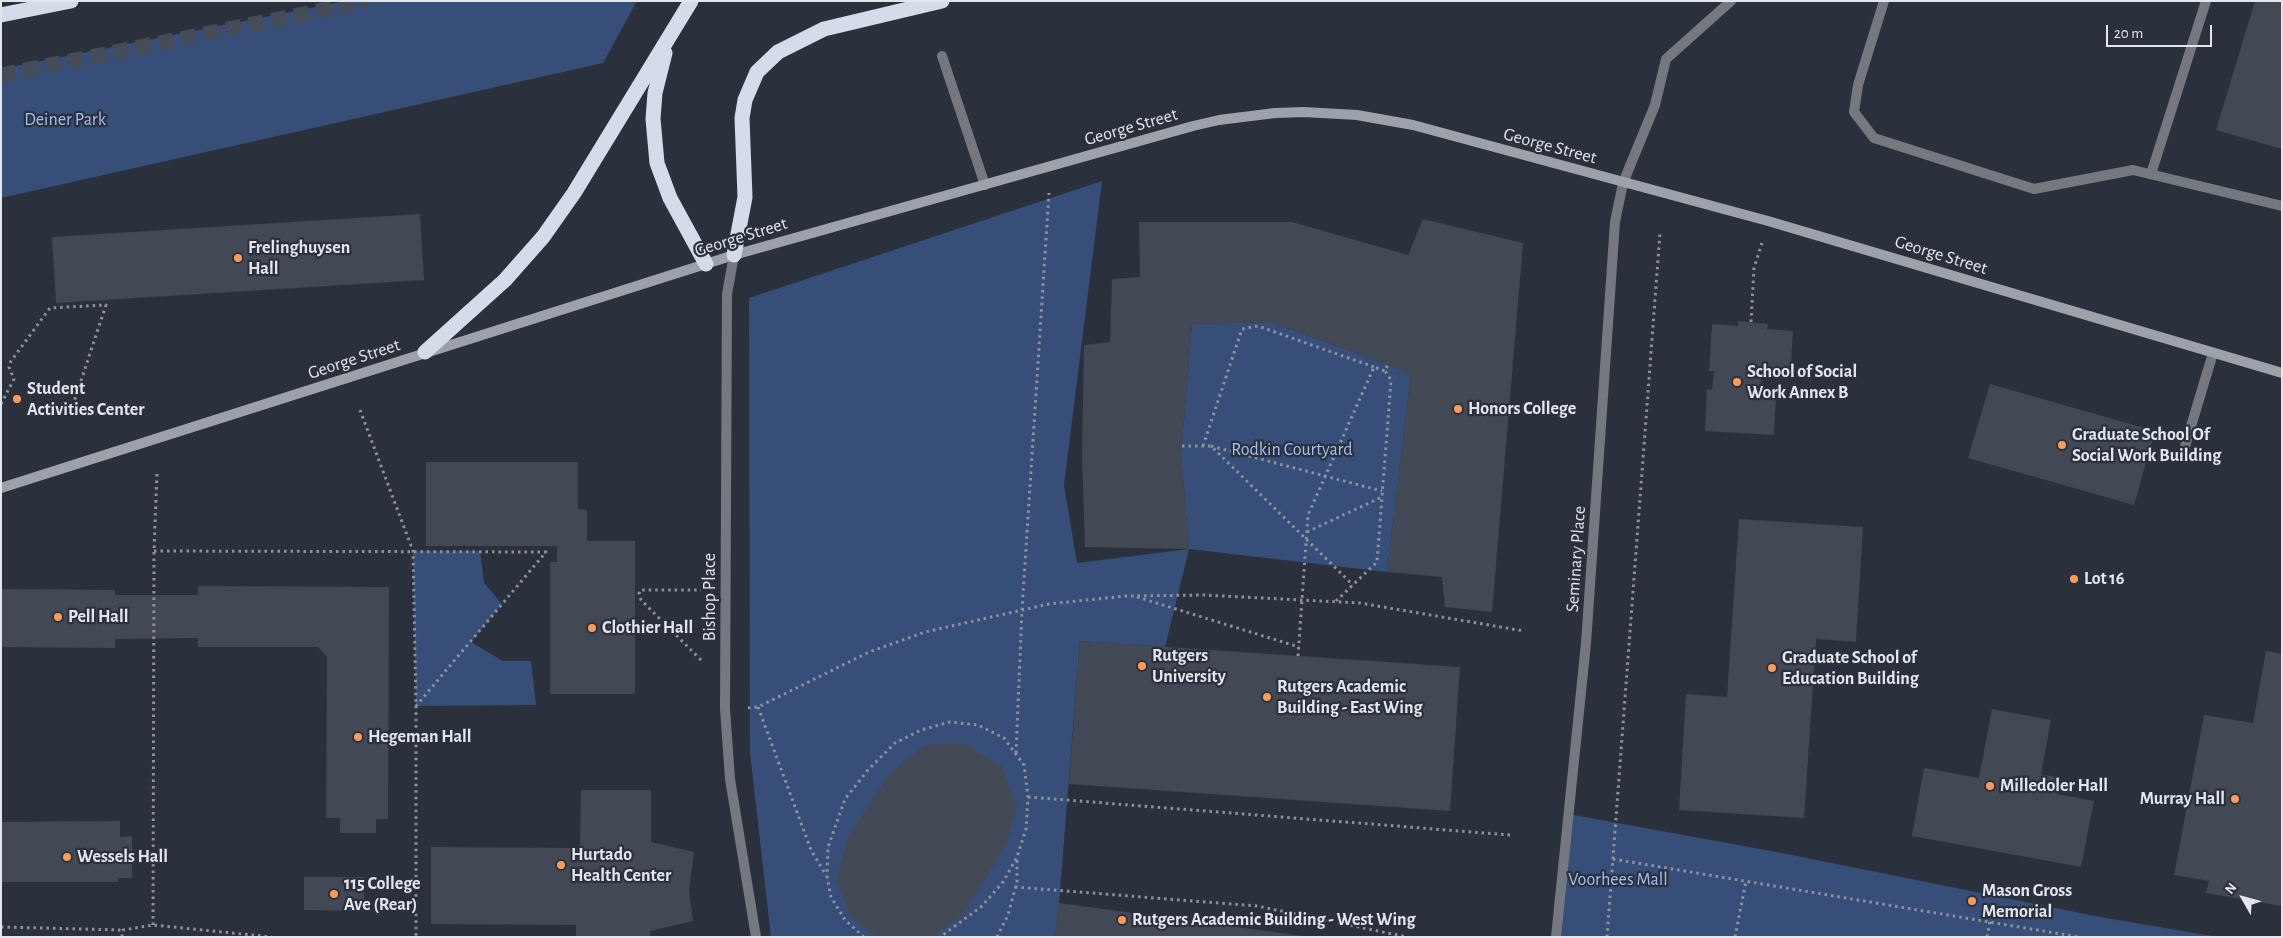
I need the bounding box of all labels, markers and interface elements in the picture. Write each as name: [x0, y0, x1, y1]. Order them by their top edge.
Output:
scale bar: [2108, 15, 2214, 47]
text: 20 m: [2114, 26, 2143, 41]
street label: George Street: [1082, 103, 1180, 151]
park label: Deiner Park: [24, 109, 106, 131]
street label: George Street: [1501, 123, 1599, 169]
street label: George Street: [692, 213, 790, 261]
street label: George Street: [1892, 231, 1990, 279]
place label: Frelinghuysen Hall: [248, 237, 350, 280]
marker: Frelinghuysen Hall: [232, 252, 244, 264]
street label: George Street: [305, 334, 403, 384]
place label: School of Social Work Annex B: [1747, 361, 1857, 404]
marker: School of Social Work Annex B: [1731, 376, 1743, 388]
place label: Student Activities Center: [27, 378, 145, 420]
marker: Student Activities Center: [11, 393, 23, 405]
place label: Honors College: [1468, 398, 1576, 420]
marker: Honors College: [1452, 403, 1464, 415]
place label: Graduate School Of Social Work Building: [2072, 424, 2221, 466]
park label: Rodkin Courtyard: [1231, 439, 1353, 461]
marker: Graduate School Of Social Work Building: [2056, 439, 2068, 451]
street label: Seminary Place: [1562, 505, 1590, 613]
street label: Bishop Place: [699, 553, 721, 641]
place label: Lot 16: [2084, 568, 2125, 590]
marker: Lot 16: [2068, 573, 2080, 585]
place label: Pell Hall: [68, 606, 128, 628]
marker: Pell Hall: [52, 611, 64, 623]
place label: Clothier Hall: [602, 617, 693, 639]
marker: Clothier Hall: [586, 622, 598, 634]
place label: Rutgers University: [1152, 645, 1226, 688]
place label: Graduate School of Education Building: [1782, 647, 1919, 690]
marker: Rutgers University: [1136, 660, 1148, 672]
marker: Graduate School of Education Building: [1766, 662, 1778, 674]
place label: Rutgers Academic Building - East Wing: [1277, 676, 1423, 719]
marker: Rutgers Academic Building - East Wing: [1261, 691, 1273, 703]
place label: Hegeman Hall: [368, 726, 472, 748]
marker: Hegeman Hall: [352, 731, 364, 743]
place label: Milledoler Hall: [2000, 775, 2108, 797]
marker: Milledoler Hall: [1984, 780, 1996, 792]
place label: Murray Hall: [2140, 788, 2225, 810]
marker: Murray Hall: [2229, 793, 2241, 805]
place label: Hurtado Health Center: [571, 844, 671, 886]
place label: Wessels Hall: [77, 846, 168, 868]
marker: Wessels Hall: [61, 851, 73, 863]
marker: Hurtado Health Center: [555, 859, 567, 871]
park label: Voorhees Mall: [1568, 869, 1668, 891]
place label: 115 College Ave (Rear): [344, 873, 421, 916]
north arrow: [2218, 873, 2268, 923]
place label: Mason Gross Memorial: [1982, 880, 2072, 922]
text: N: [2223, 881, 2240, 897]
marker: 115 College Ave (Rear): [328, 888, 340, 900]
marker: Mason Gross Memorial: [1966, 895, 1978, 907]
place label: Rutgers Academic Building - West Wing: [1132, 909, 1416, 931]
marker: Rutgers Academic Building - West Wing: [1116, 914, 1128, 926]

